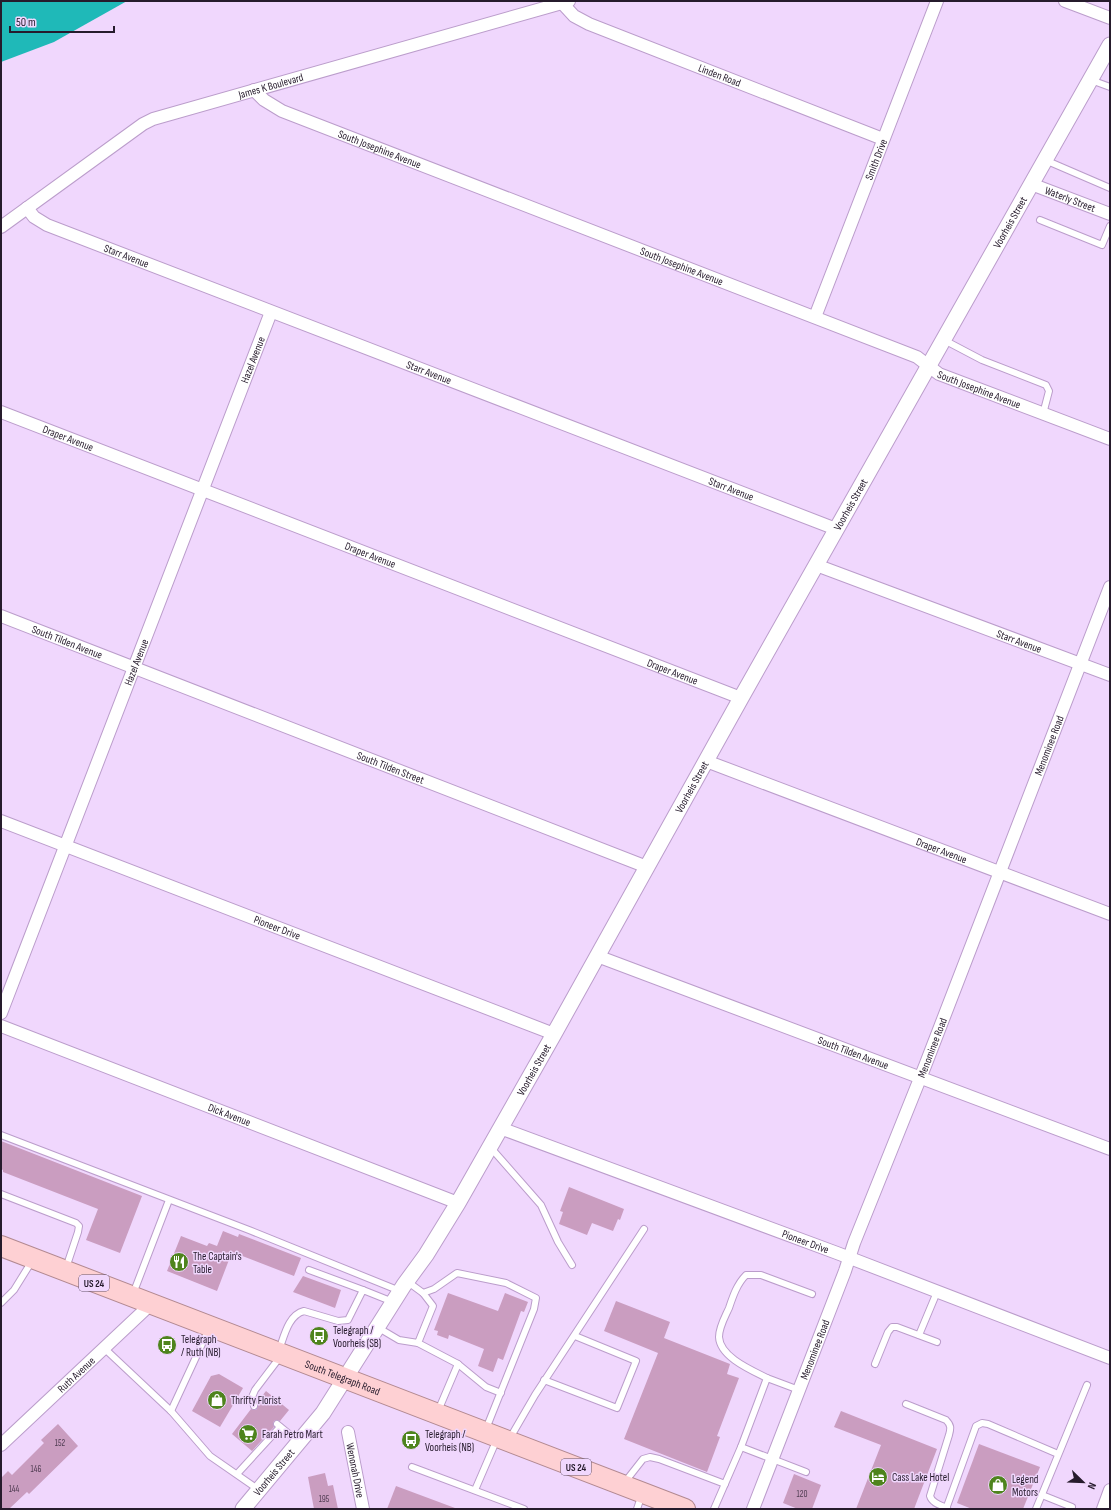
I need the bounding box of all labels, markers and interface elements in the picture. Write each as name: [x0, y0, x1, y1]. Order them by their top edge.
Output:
scale bar: [10, 8, 114, 34]
text: 50 m: [16, 15, 36, 30]
street label: Linden Road: [696, 61, 743, 90]
street label: James K Boulevard: [236, 71, 305, 102]
street label: South Josephine Avenue: [336, 127, 423, 171]
street label: Smith Drive: [863, 137, 890, 182]
street label: Waterly Street: [1043, 184, 1098, 215]
street label: Voorheis Street: [991, 194, 1030, 251]
street label: Starr Avenue: [102, 242, 151, 271]
street label: South Josephine Avenue: [638, 244, 725, 288]
street label: Hazel Avenue: [238, 335, 268, 385]
street label: Starr Avenue: [404, 358, 453, 387]
street label: South Josephine Avenue: [935, 368, 1023, 411]
street label: Draper Avenue: [41, 423, 95, 454]
street label: Starr Avenue: [707, 475, 756, 504]
street label: Voorheis Street: [831, 476, 871, 533]
street label: Draper Avenue: [343, 540, 398, 571]
street label: South Tilden Avenue: [30, 623, 104, 662]
street label: Starr Avenue: [995, 627, 1044, 656]
street label: Hazel Avenue: [122, 637, 151, 687]
street label: Draper Avenue: [645, 656, 700, 688]
street label: Menominee Road: [1032, 713, 1067, 777]
street label: South Tilden Street: [355, 749, 427, 787]
street label: Voorheis Street: [672, 758, 712, 815]
street label: Draper Avenue: [914, 835, 969, 866]
street label: Pioneer Drive: [252, 913, 302, 943]
street label: Menominee Road: [915, 1016, 950, 1080]
street label: South Tilden Avenue: [816, 1034, 891, 1072]
street label: Voorheis Street: [514, 1041, 554, 1098]
street label: Dick Avenue: [206, 1101, 253, 1129]
street label: Pioneer Drive: [780, 1227, 831, 1256]
place label: The Captain's Table: [193, 1250, 242, 1276]
restaurant icon: The Captain's Table: [168, 1251, 190, 1273]
road number: US 24: [79, 1275, 109, 1291]
street label: Menominee Road: [798, 1318, 833, 1381]
place label: Telegraph / Voorheis (SB): [333, 1324, 381, 1350]
bus stop icon: Telegraph / Voorheis (SB): [308, 1325, 330, 1347]
place label: Telegraph / Ruth (NB): [181, 1333, 221, 1359]
bus stop icon: Telegraph / Ruth (NB): [156, 1334, 178, 1356]
street label: Ruth Avenue: [55, 1354, 98, 1395]
street label: South Telegraph Road: [303, 1358, 382, 1398]
shop icon: Thrifty Florist: [206, 1389, 228, 1411]
place label: Thrifty Florist: [231, 1394, 282, 1407]
supermarket icon: Farah Petro Mart: [237, 1423, 259, 1445]
place label: Farah Petro Mart: [262, 1428, 324, 1441]
place label: Telegraph / Voorheis (NB): [425, 1428, 474, 1454]
bus stop icon: Telegraph / Voorheis (NB): [400, 1429, 422, 1451]
house number: 152: [55, 1438, 66, 1449]
street label: Wenonah Drive: [343, 1442, 367, 1499]
street label: Voorheis Street: [251, 1446, 298, 1499]
road number: US 24: [561, 1459, 591, 1475]
north arrow: [1063, 1462, 1103, 1502]
house number: 146: [31, 1464, 41, 1475]
hotel icon: Cass Lake Hotel: [867, 1466, 889, 1488]
place label: Cass Lake Hotel: [892, 1471, 949, 1484]
place label: Legend Motors: [1012, 1473, 1039, 1499]
shop icon: Legend Motors: [987, 1474, 1009, 1496]
text: N: [1085, 1480, 1099, 1491]
house number: 144: [9, 1484, 20, 1495]
house number: 120: [797, 1489, 807, 1500]
house number: 195: [319, 1494, 330, 1505]

